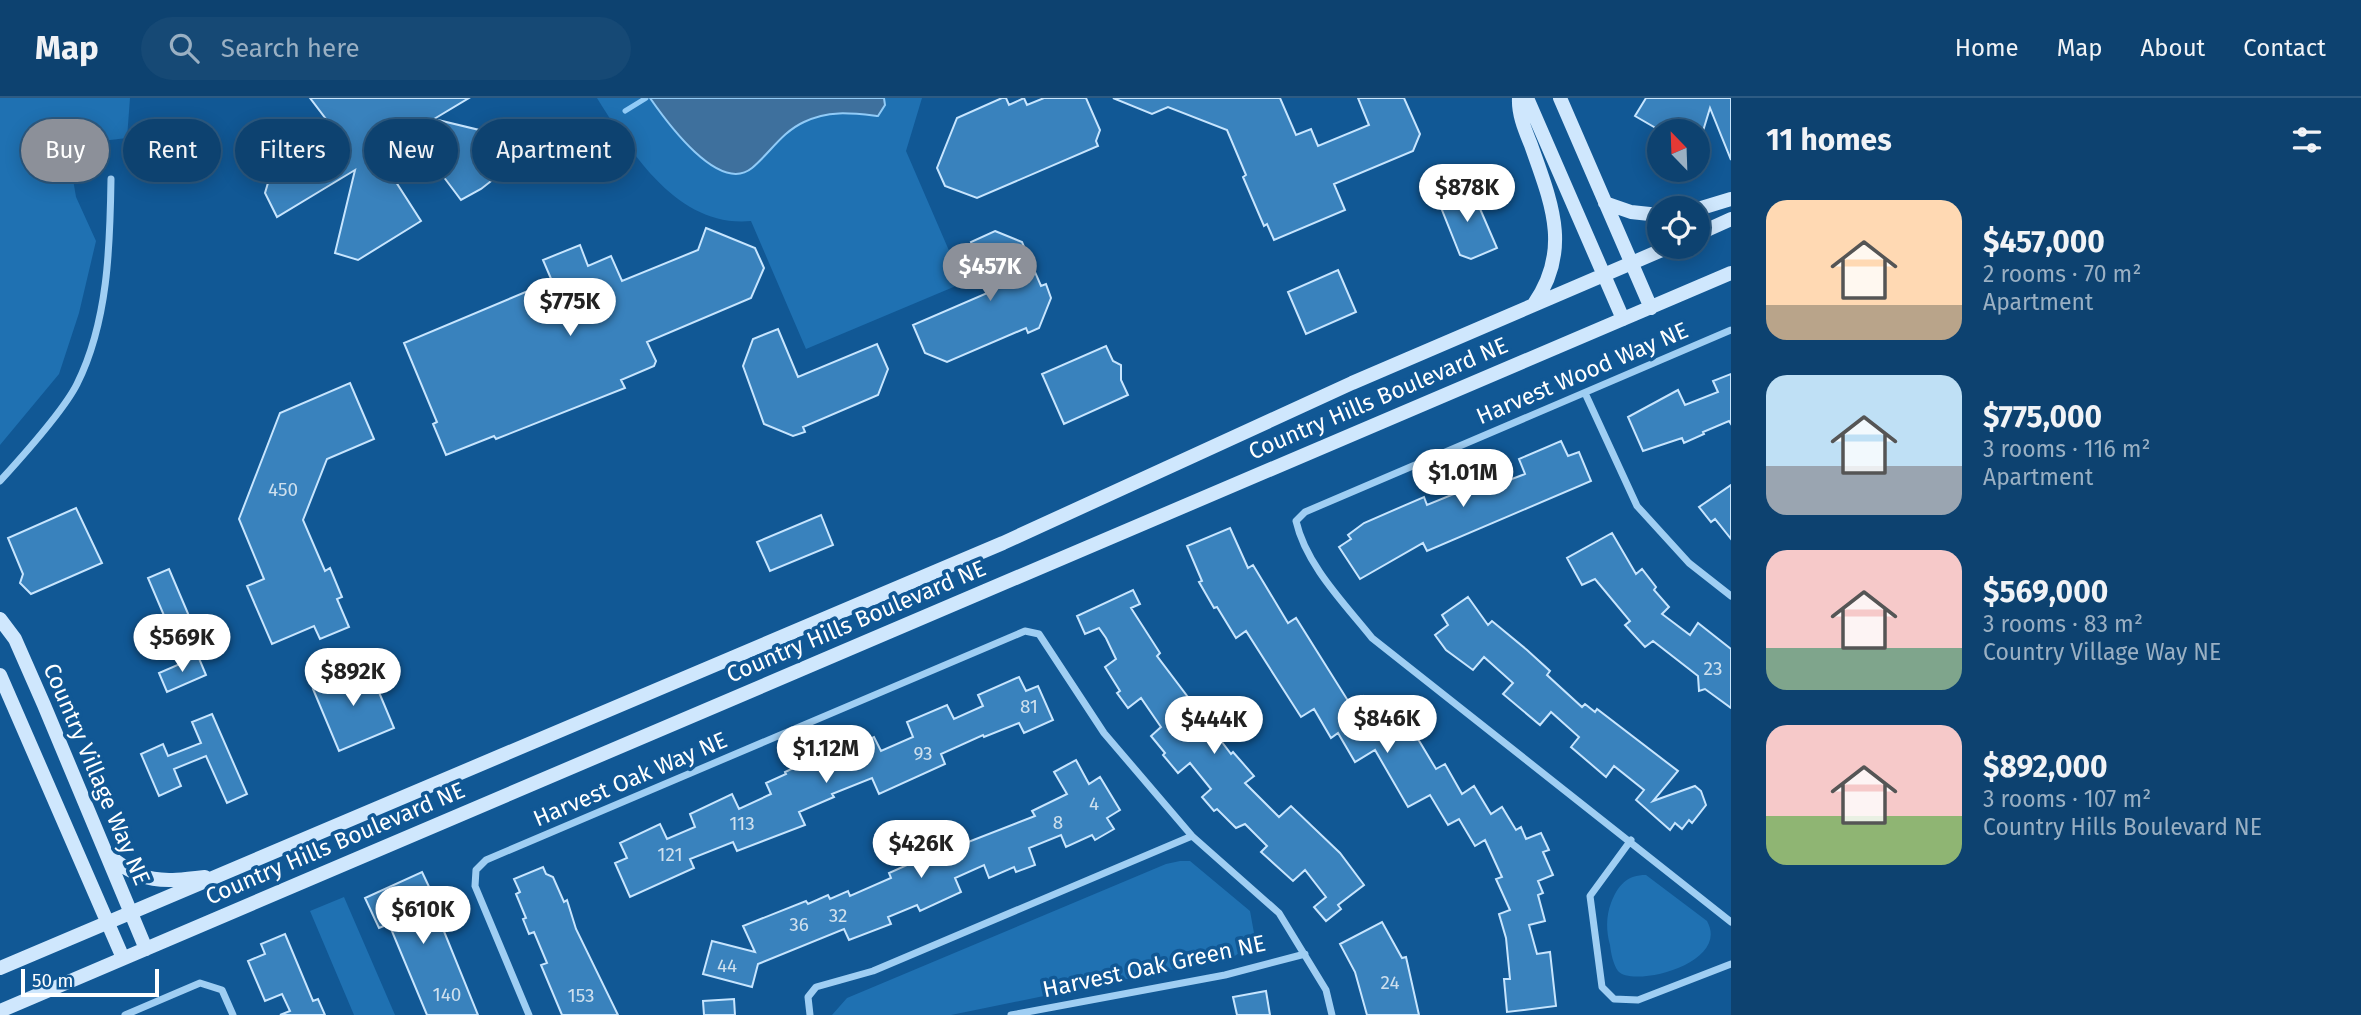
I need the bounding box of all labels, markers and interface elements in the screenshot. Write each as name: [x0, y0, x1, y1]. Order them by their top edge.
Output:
search box: [141, 17, 631, 80]
text: Map: [35, 28, 99, 68]
icon: search: [165, 29, 203, 67]
text: Search here: [221, 33, 360, 64]
text: Home: [1955, 34, 2019, 62]
text: Map: [2057, 34, 2103, 62]
text: About: [2141, 34, 2205, 62]
text: Contact: [2243, 34, 2326, 62]
chip: Buy: [21, 119, 109, 182]
chip: Rent: [123, 119, 221, 182]
chip: Filters: [235, 119, 350, 182]
chip: New: [364, 119, 458, 182]
chip: Apartment: [472, 119, 635, 182]
north arrow: [1647, 119, 1710, 182]
map controls: [1647, 119, 1710, 259]
icon: filters: [2288, 121, 2326, 159]
text: 11 homes: [1766, 122, 1892, 158]
pin: $878K: [1418, 164, 1516, 224]
text: $878K: [1435, 173, 1499, 201]
button: locate: [1647, 196, 1710, 259]
text: $457,000: [1983, 224, 2105, 260]
icon: home: [1822, 228, 1906, 312]
pin: $457K: [941, 244, 1039, 303]
text: $457K: [959, 252, 1021, 280]
text: 2 rooms · 70 m²: [1983, 260, 2141, 288]
pin: $775K: [521, 278, 619, 338]
text: $775K: [540, 287, 600, 315]
text: Apartment: [1983, 288, 2093, 316]
street label: Harvest Wood Way NE: [1472, 316, 1692, 430]
street label: Country Hills Boulevard NE: [1244, 331, 1512, 465]
text: $775,000: [1983, 399, 2102, 435]
icon: home: [1822, 403, 1906, 487]
text: 3 rooms · 116 m²: [1983, 435, 2151, 463]
pin: $1.01M: [1406, 450, 1520, 509]
text: $1.01M: [1428, 458, 1498, 486]
text: Apartment: [1983, 463, 2093, 491]
house number: 450: [268, 478, 298, 501]
street label: Country Hills Boulevard NE: [722, 554, 990, 688]
text: $569,000: [1983, 574, 2108, 610]
icon: home: [1822, 578, 1906, 662]
text: 3 rooms · 83 m²: [1983, 610, 2143, 638]
pin: $569K: [133, 614, 231, 674]
text: $569K: [149, 623, 215, 651]
text: Country Village Way NE: [1983, 638, 2221, 666]
pin: $892K: [304, 648, 402, 708]
text: $892K: [321, 657, 385, 685]
house number: 23: [1704, 657, 1722, 680]
street label: Country Village Way NE: [38, 659, 156, 889]
house number: 81: [1020, 695, 1038, 718]
pin: $444K: [1165, 696, 1263, 756]
pin: $846K: [1338, 696, 1436, 755]
text: $846K: [1354, 704, 1420, 732]
text: $444K: [1181, 705, 1247, 733]
street label: Harvest Oak Way NE: [529, 725, 731, 833]
pin: $1.12M: [769, 726, 883, 785]
text: $1.12M: [793, 734, 859, 762]
house number: 93: [913, 742, 933, 765]
text: $892,000: [1983, 749, 2108, 785]
icon: home: [1822, 753, 1906, 837]
street label: Country Hills Boulevard NE: [201, 776, 469, 910]
text: 3 rooms · 107 m²: [1983, 785, 2151, 813]
house number: 4: [1089, 792, 1099, 815]
house number: 8: [1053, 811, 1063, 834]
house number: 113: [729, 812, 755, 835]
text: Country Hills Boulevard NE: [1983, 813, 2262, 841]
pin: $426K: [872, 820, 970, 880]
text: $426K: [889, 829, 953, 857]
house number: 121: [657, 843, 683, 866]
pin: $610K: [374, 886, 472, 946]
text: $610K: [392, 895, 455, 923]
house number: 32: [829, 904, 847, 927]
house number: 36: [789, 913, 809, 936]
street label: Harvest Oak Green NE: [1040, 929, 1268, 1003]
house number: 44: [717, 954, 737, 977]
scale bar: [21, 966, 159, 998]
text: 50 m: [32, 969, 73, 992]
house number: 24: [1380, 971, 1400, 994]
house number: 140: [433, 983, 461, 1006]
house number: 153: [567, 984, 595, 1007]

